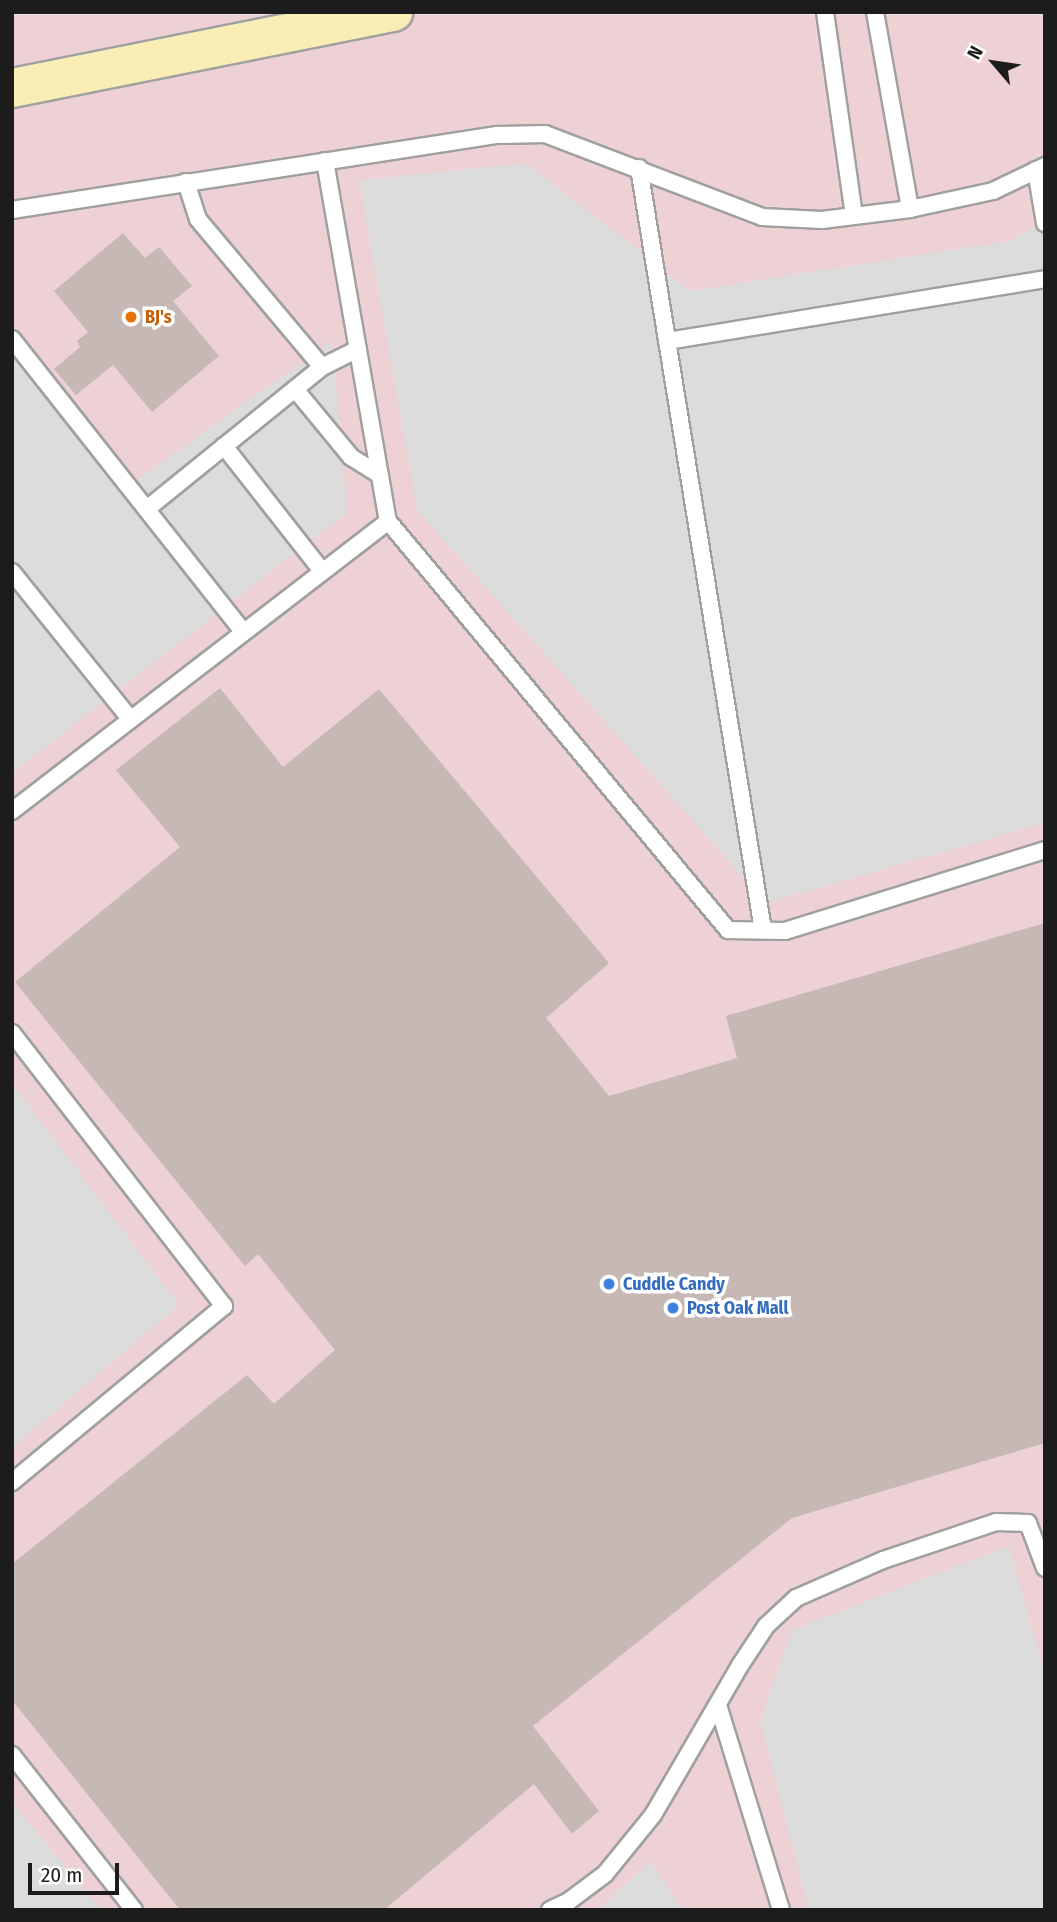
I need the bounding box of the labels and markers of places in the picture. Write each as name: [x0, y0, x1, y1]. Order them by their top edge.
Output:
place label: BJ's: [145, 306, 172, 328]
marker: BJ's: [123, 309, 139, 325]
place label: Cuddle Candy: [623, 1273, 725, 1295]
marker: Cuddle Candy: [601, 1276, 617, 1292]
place label: Post Oak Mall: [687, 1297, 788, 1319]
marker: Post Oak Mall: [665, 1300, 681, 1316]

